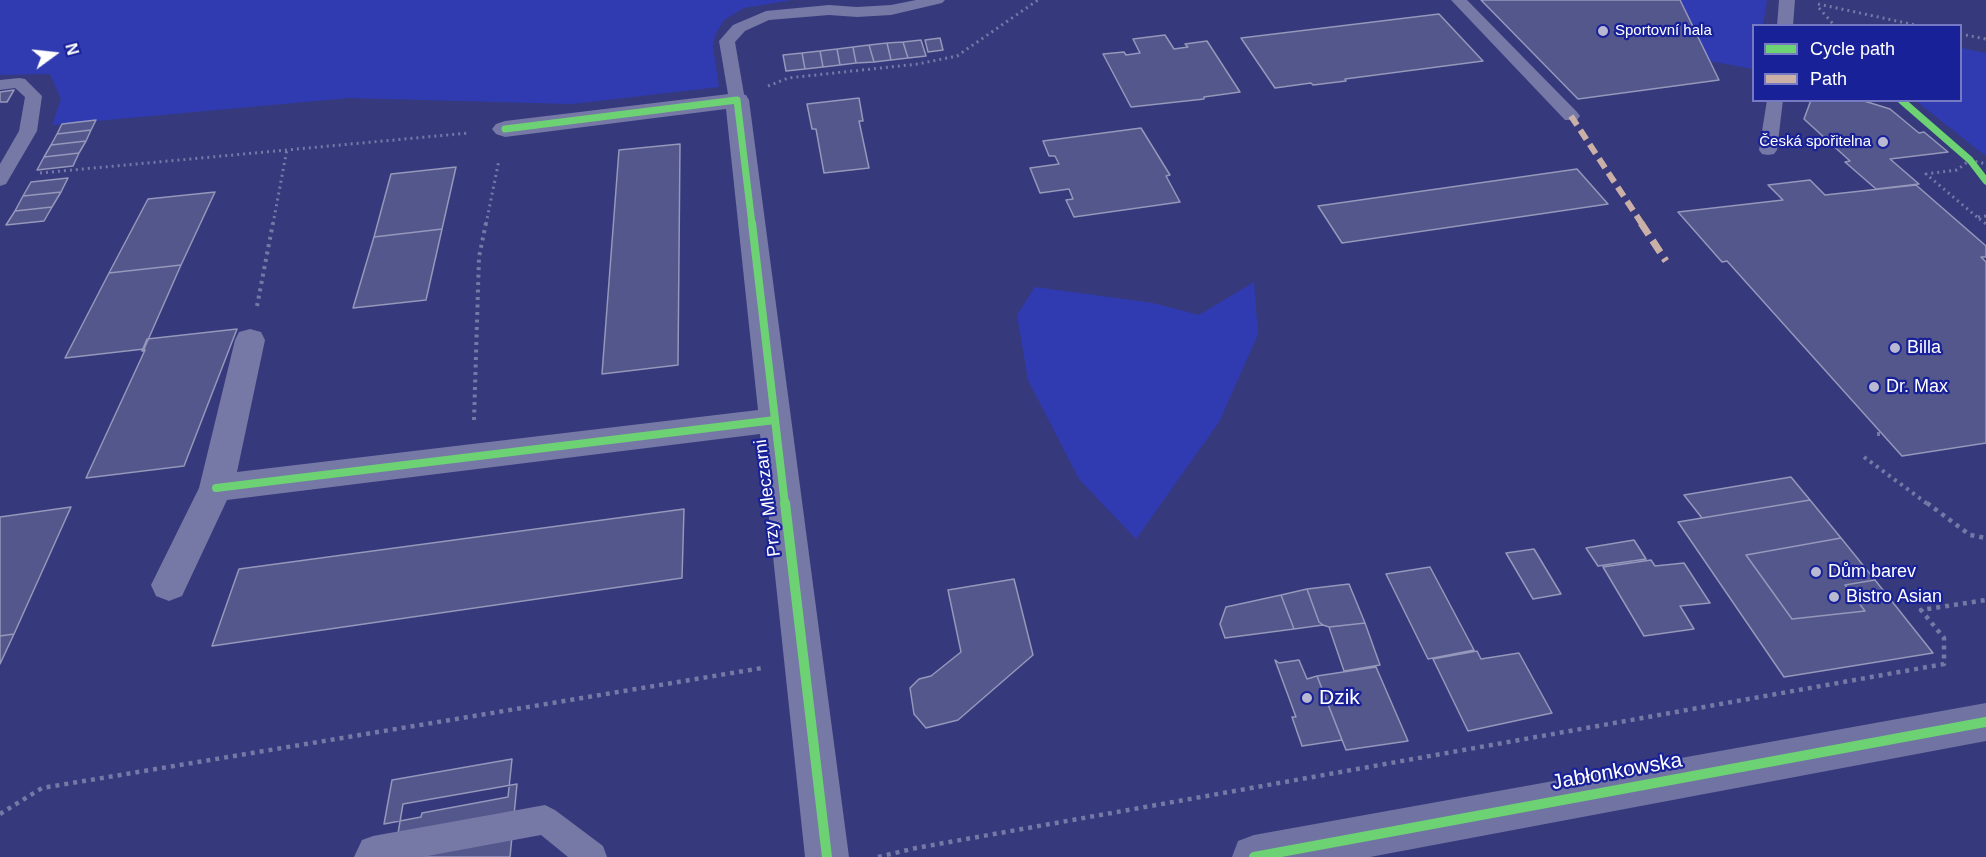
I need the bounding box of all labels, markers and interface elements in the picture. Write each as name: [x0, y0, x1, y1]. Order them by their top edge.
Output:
place label: Sportovní hala: [1615, 22, 1712, 40]
north arrow: [24, 24, 84, 84]
marker: Sportovní hala: [1596, 24, 1610, 38]
legend: [1752, 24, 1962, 102]
text: Cycle path: [1810, 39, 1895, 59]
text: N: [62, 41, 82, 57]
text: Path: [1810, 69, 1847, 89]
place label: Česká spořitelna: [1759, 133, 1871, 151]
marker: Česká spořitelna: [1876, 135, 1890, 149]
place label: Billa: [1907, 337, 1941, 359]
marker: Billa: [1888, 341, 1902, 355]
place label: Dr. Max: [1886, 376, 1948, 398]
marker: Dr. Max: [1867, 380, 1881, 394]
street label: Przy Mleczarni: [750, 438, 786, 558]
place label: Dům barev: [1828, 561, 1916, 583]
marker: Dům barev: [1809, 565, 1823, 579]
place label: Bistro Asian: [1846, 586, 1942, 608]
marker: Bistro Asian: [1827, 590, 1841, 604]
place label: Dzik: [1319, 685, 1360, 711]
marker: Dzik: [1300, 691, 1314, 705]
street label: Jabłonkowska: [1550, 748, 1684, 796]

